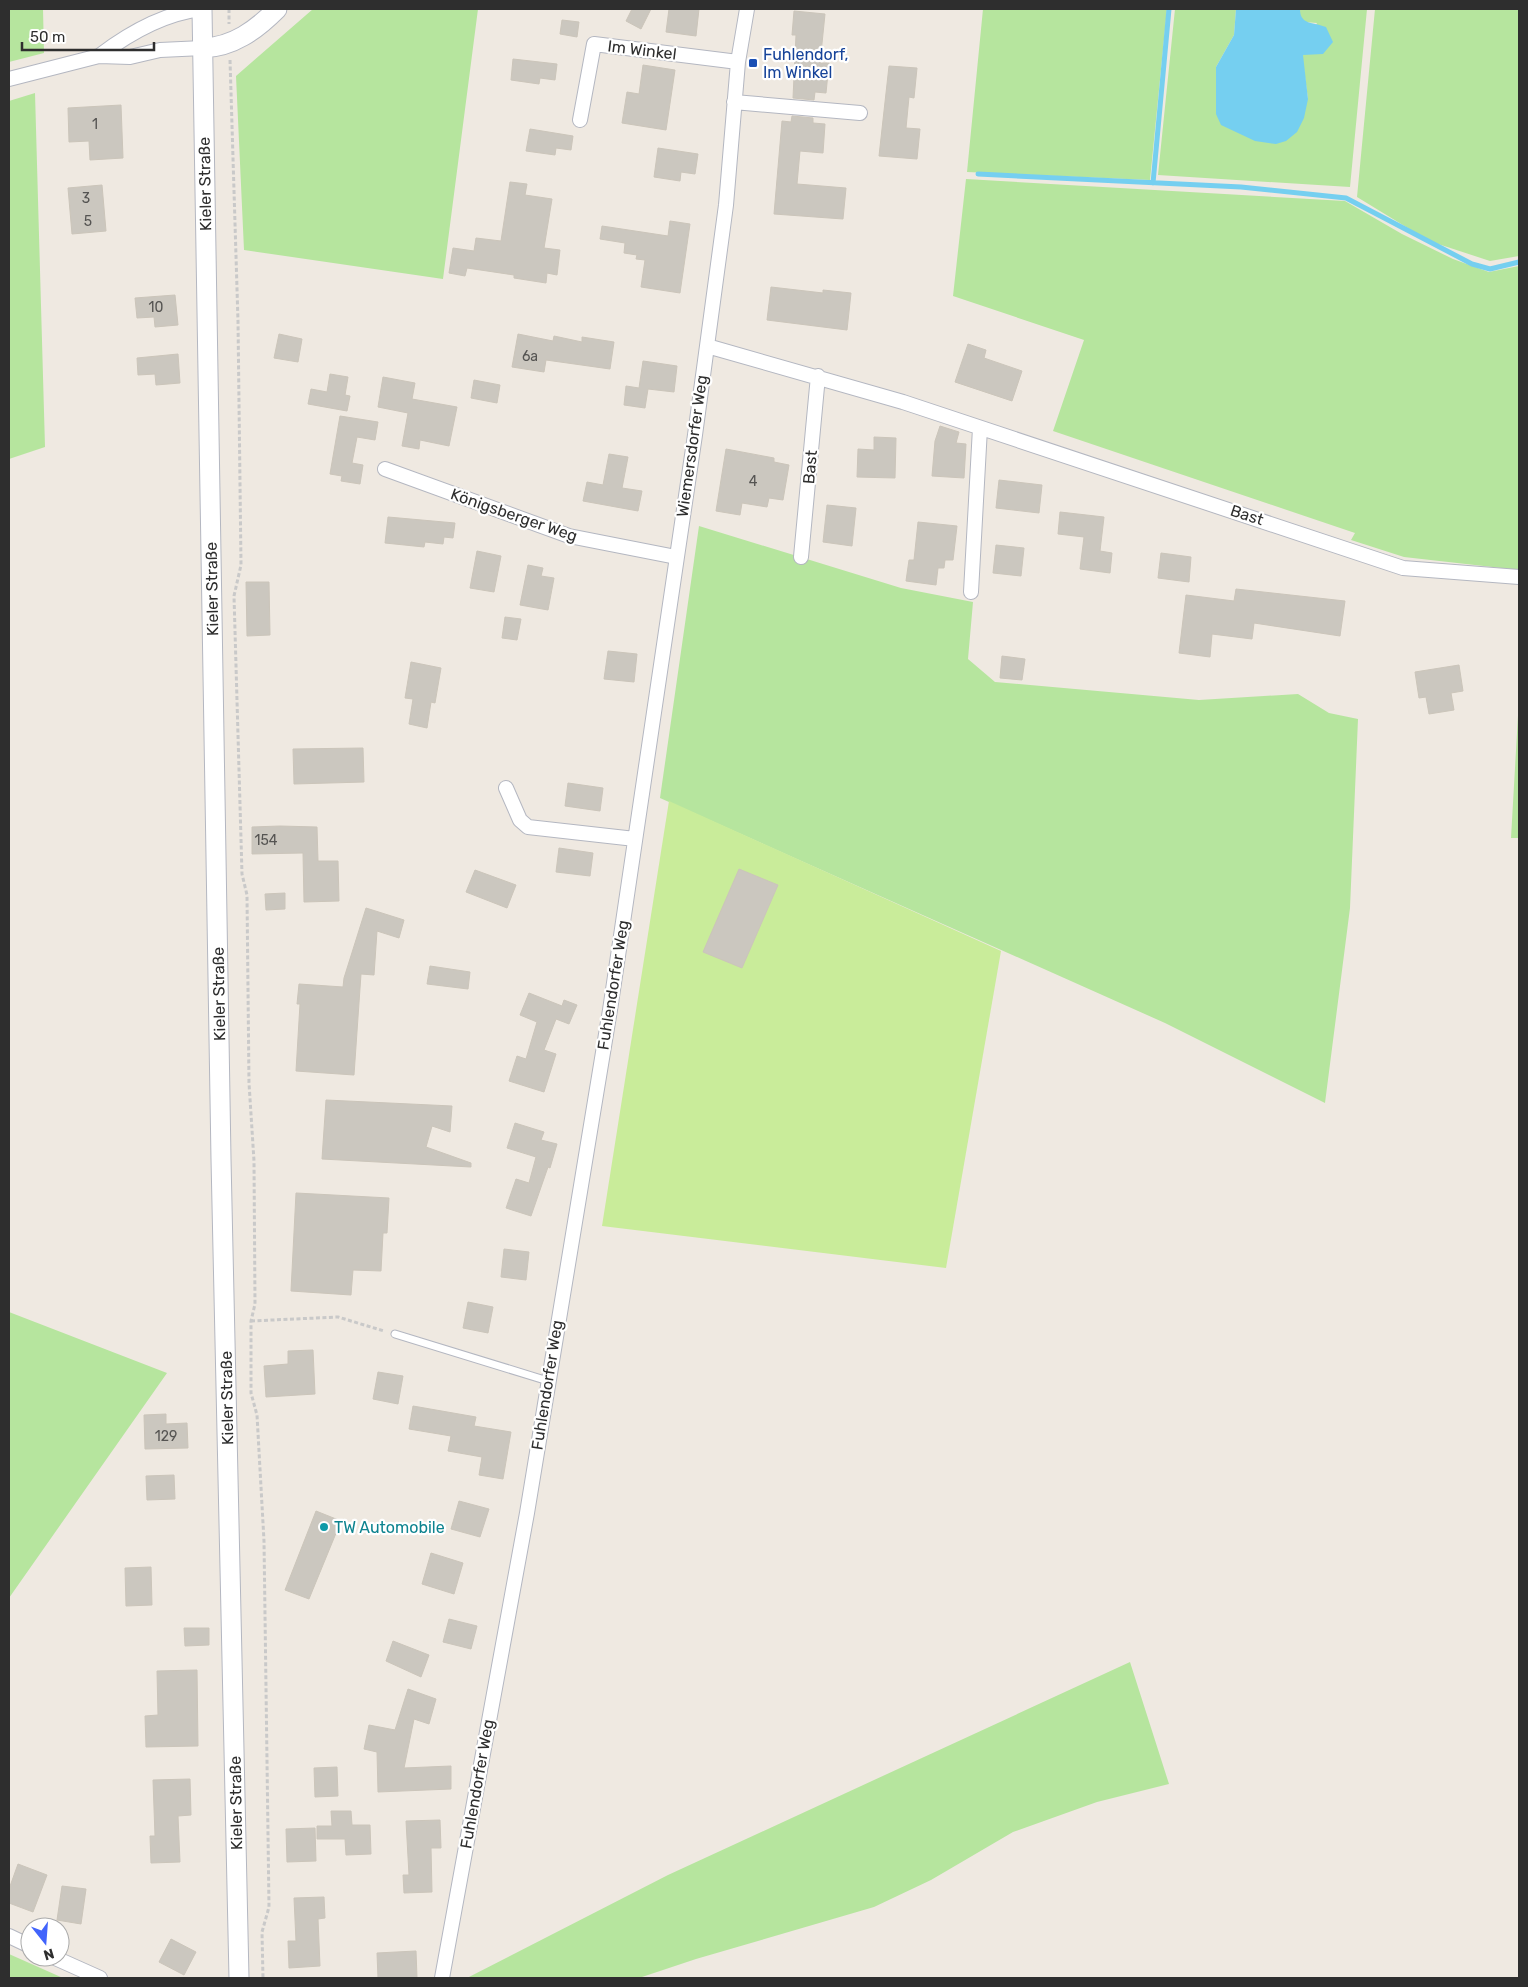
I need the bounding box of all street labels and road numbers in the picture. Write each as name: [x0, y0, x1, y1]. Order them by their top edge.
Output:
street label: Im Winkel: [606, 36, 678, 64]
street label: Kieler Straße: [195, 137, 215, 231]
street label: Wiemersdorfer Weg: [673, 374, 711, 518]
street label: Bast: [799, 449, 821, 485]
street label: Königsberger Weg: [448, 484, 580, 546]
street label: Bast: [1228, 501, 1266, 529]
street label: Kieler Straße: [202, 542, 222, 636]
street label: Fuhlendorfer Weg: [593, 919, 633, 1051]
street label: Kieler Straße: [209, 947, 229, 1041]
street label: Fuhlendorfer Weg: [527, 1319, 567, 1451]
street label: Kieler Straße: [217, 1351, 237, 1445]
street label: Fuhlendorfer Weg: [456, 1718, 498, 1850]
street label: Kieler Straße: [226, 1756, 246, 1850]

